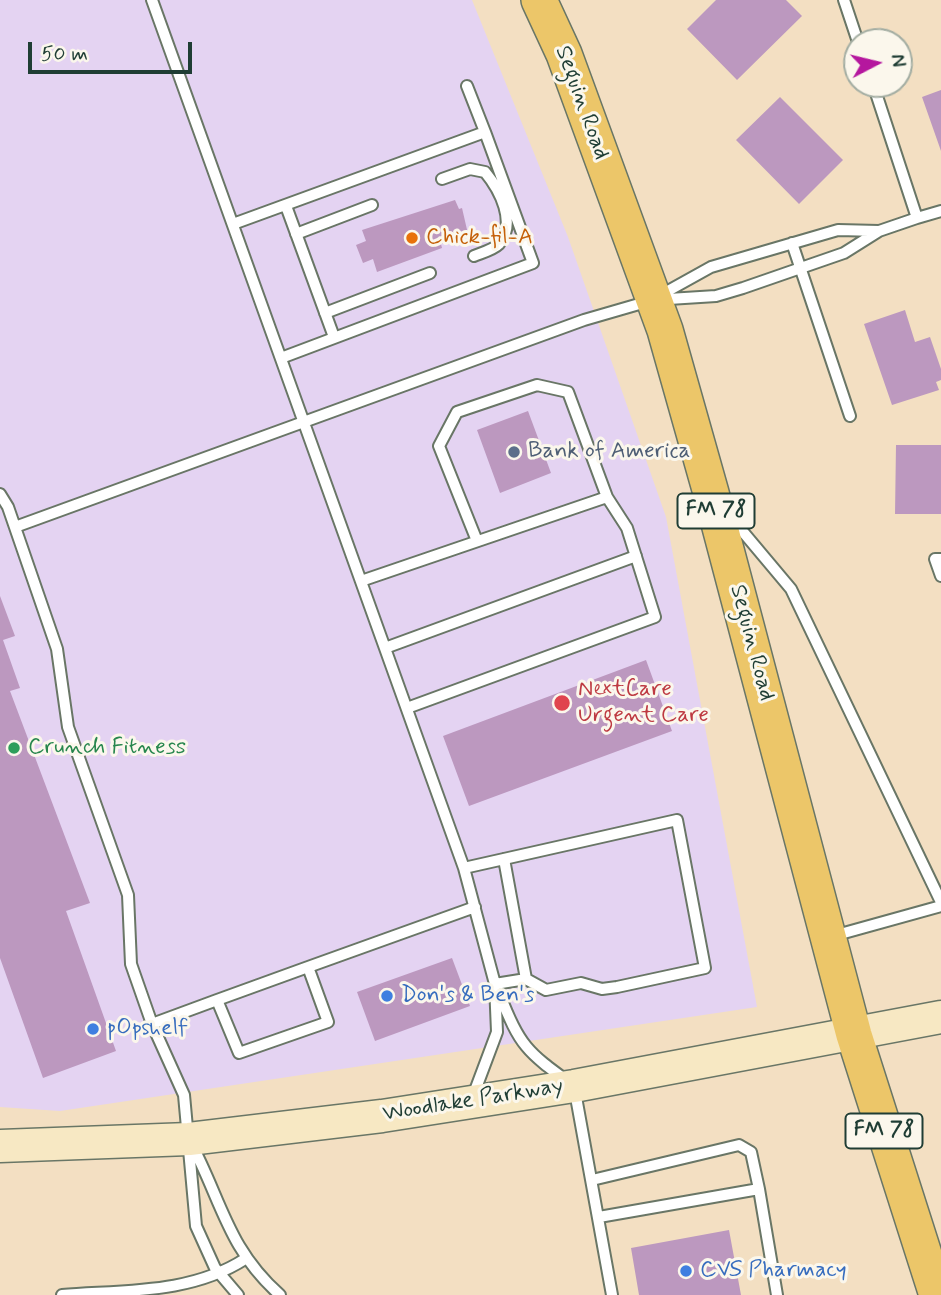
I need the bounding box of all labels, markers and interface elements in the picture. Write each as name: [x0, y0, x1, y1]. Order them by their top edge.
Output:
scale bar: [32, 28, 196, 72]
north arrow: [843, 28, 913, 98]
text: 50 m: [41, 40, 88, 68]
street label: Seguin Road: [548, 42, 614, 164]
text: N: [884, 53, 911, 68]
place label: Chick-fil-A: [426, 224, 533, 252]
marker: Chick-fil-A: [404, 230, 420, 246]
place label: Bank of America: [528, 438, 690, 466]
marker: Bank of America: [506, 444, 522, 460]
road number: FM 78: [678, 494, 754, 528]
street label: Seguin Road: [722, 582, 780, 704]
place label: NextCare Urgent Care: [578, 676, 709, 730]
marker: NextCare Urgent Care: [552, 693, 572, 713]
place label: Crunch Fitness: [28, 734, 186, 762]
marker: Crunch Fitness: [6, 740, 22, 756]
place label: Don's & Ben's: [401, 982, 534, 1010]
marker: Don's & Ben's: [379, 988, 395, 1004]
place label: pOpshelf: [107, 1015, 188, 1043]
marker: pOpshelf: [85, 1021, 101, 1037]
street label: Woodlake Parkway: [381, 1073, 565, 1129]
road number: FM 78: [846, 1114, 922, 1148]
place label: CVS Pharmacy: [700, 1257, 847, 1285]
marker: CVS Pharmacy: [678, 1263, 694, 1279]

